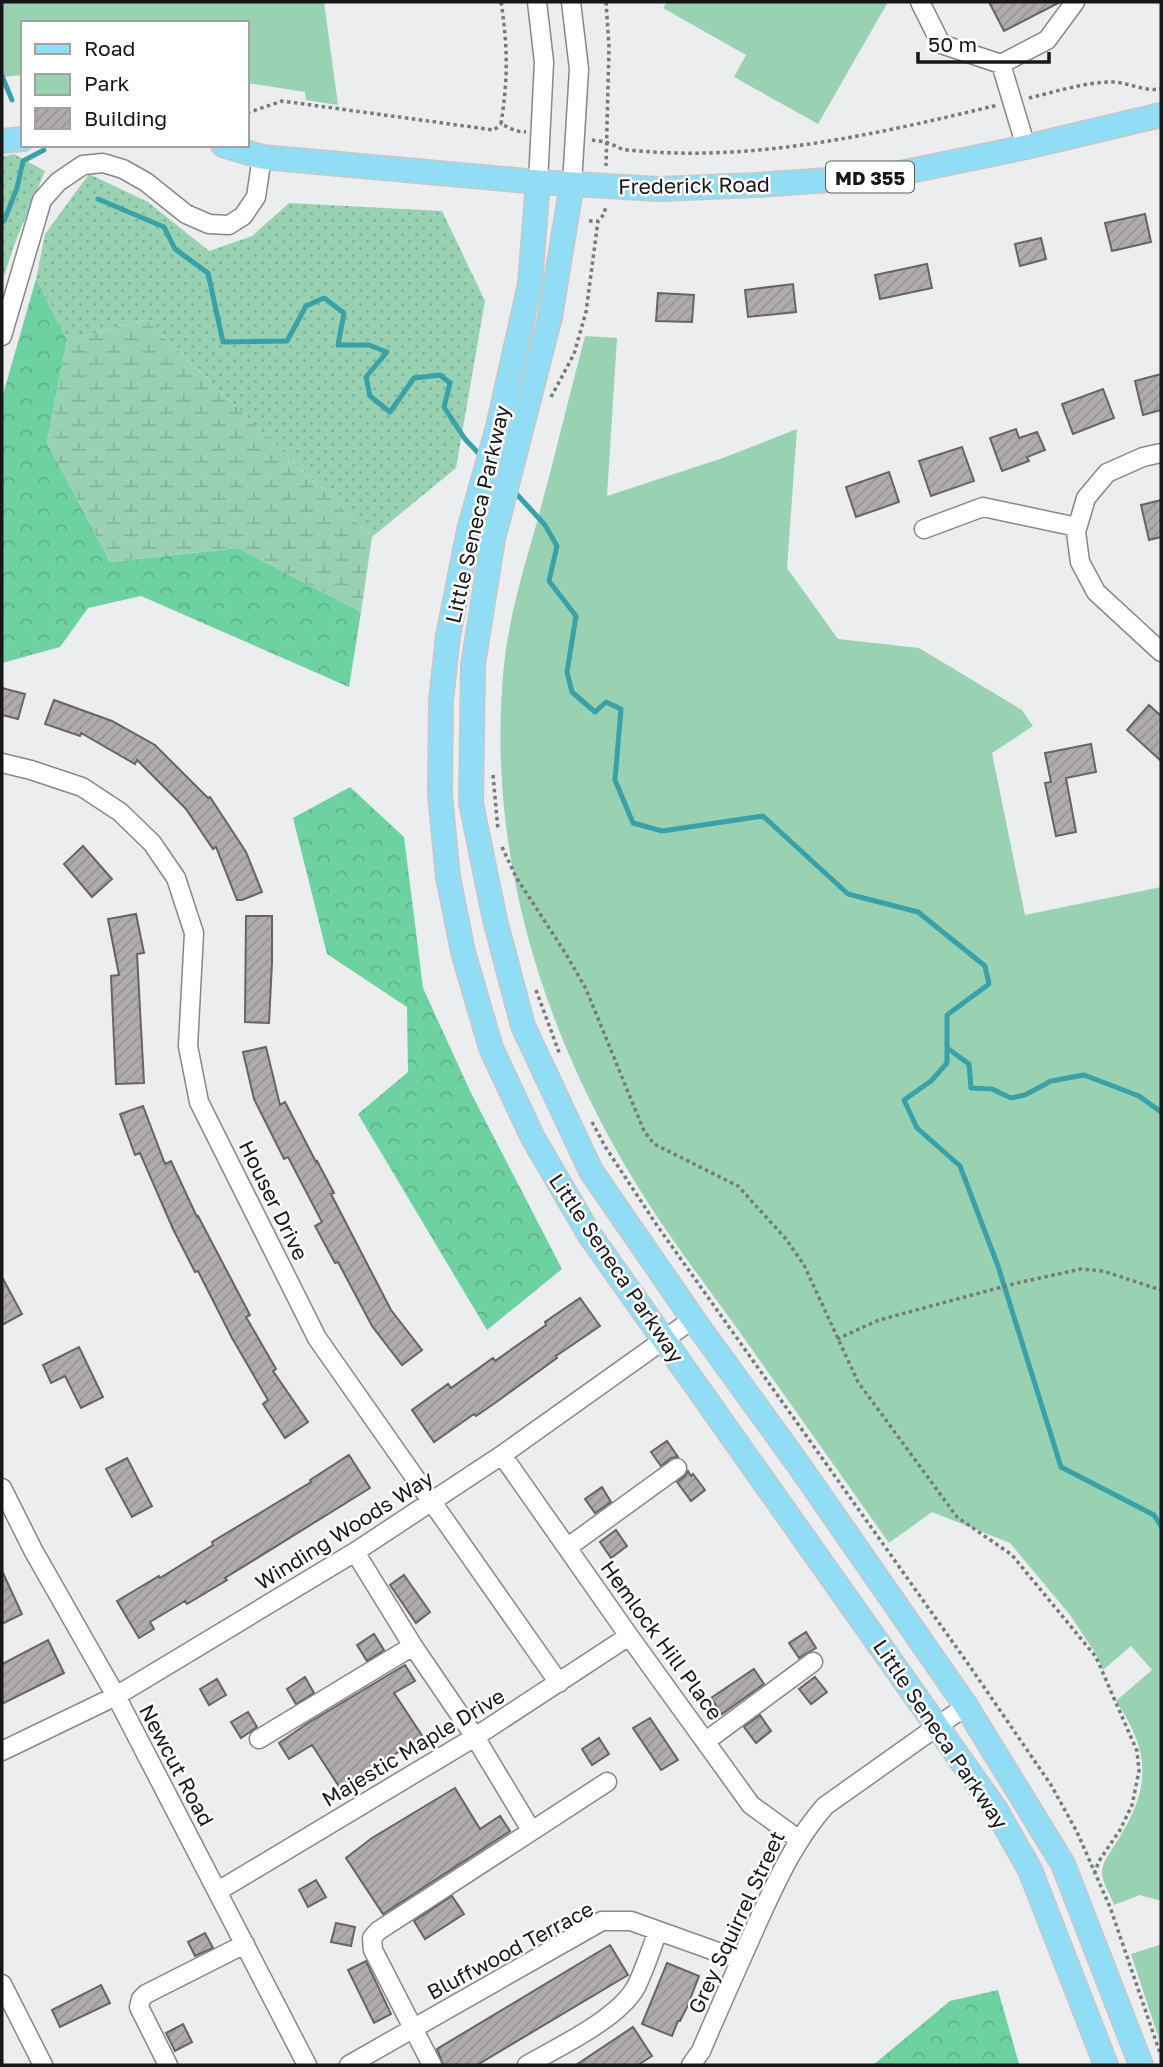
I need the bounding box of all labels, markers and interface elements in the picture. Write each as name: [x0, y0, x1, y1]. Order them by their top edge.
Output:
legend: [21, 21, 248, 147]
scale bar: [918, 21, 1049, 65]
text: 50 m: [928, 31, 977, 57]
text: Road: [84, 35, 135, 61]
text: Park: [84, 70, 130, 96]
text: Building: [84, 105, 167, 131]
road number: MD 355: [826, 162, 914, 192]
street label: Frederick Road: [618, 171, 770, 199]
street label: Little Seneca Parkway: [439, 402, 515, 626]
street label: Houser Drive: [234, 1136, 314, 1264]
street label: Little Seneca Parkway: [544, 1168, 690, 1368]
street label: Winding Woods Way: [250, 1465, 438, 1595]
street label: Hemlock Hill Place: [595, 1555, 729, 1725]
street label: Little Seneca Parkway: [868, 1634, 1014, 1834]
street label: Majestic Maple Drive: [317, 1682, 509, 1812]
street label: Newcut Road: [134, 1700, 220, 1830]
street label: Grey Squirrel Street: [682, 1826, 790, 2018]
street label: Bluffwood Terrace: [422, 1895, 598, 2005]

